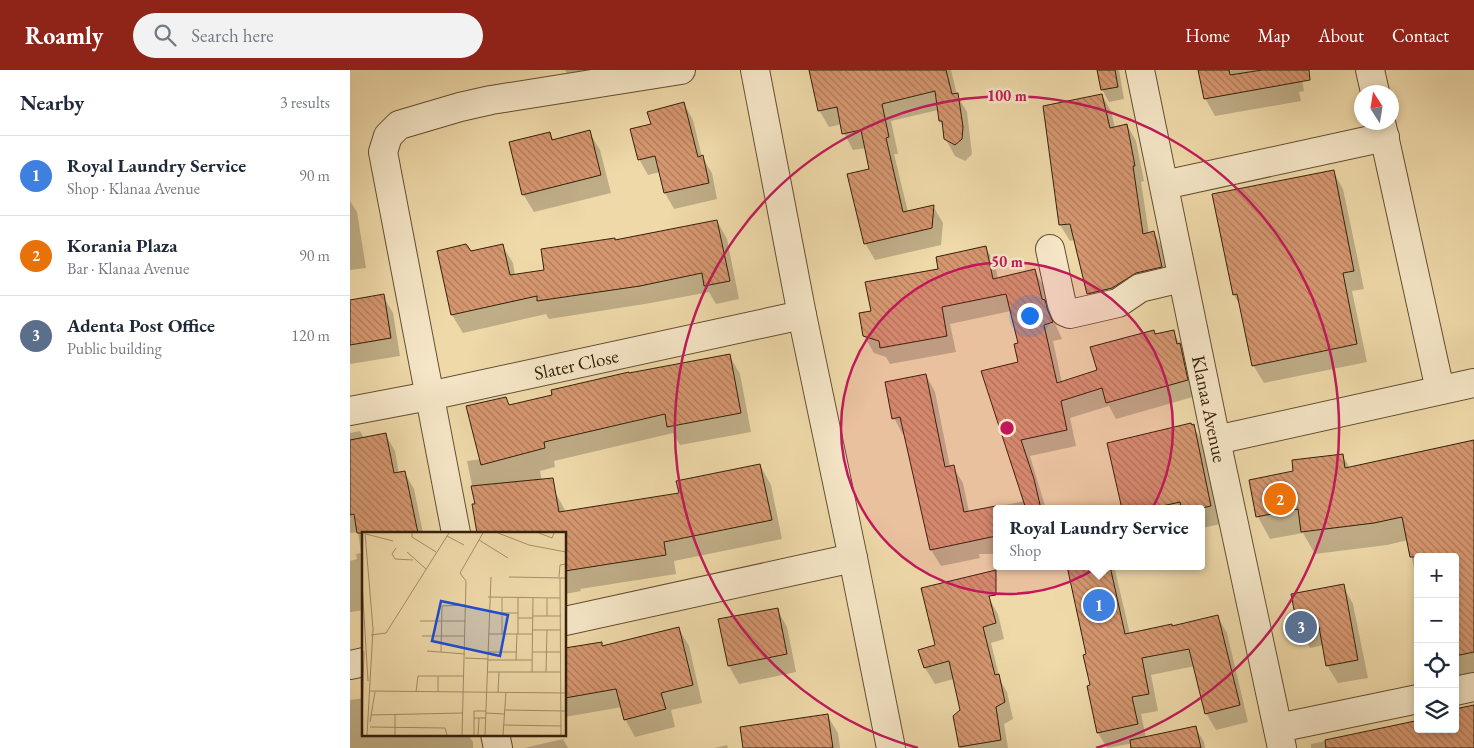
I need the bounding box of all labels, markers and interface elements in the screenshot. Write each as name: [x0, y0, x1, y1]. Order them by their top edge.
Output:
search box: [133, 13, 483, 58]
text: Roamly: [25, 20, 103, 51]
icon: search: [151, 21, 179, 49]
text: Search here: [191, 23, 274, 48]
text: Home: [1185, 24, 1230, 47]
text: Map: [1258, 24, 1290, 47]
text: About: [1318, 24, 1364, 47]
text: Contact: [1392, 24, 1449, 47]
north arrow: [1354, 85, 1399, 130]
text: 100 m: [987, 86, 1027, 105]
text: Nearby: [20, 89, 84, 116]
text: 3 results: [280, 92, 330, 113]
text: Royal Laundry Service: [67, 153, 246, 178]
text: 1: [32, 165, 40, 186]
text: 90 m: [299, 165, 330, 186]
text: Shop · Klanaa Avenue: [67, 178, 200, 199]
text: Korania Plaza: [67, 233, 178, 258]
text: 2: [32, 245, 40, 266]
text: 90 m: [299, 245, 330, 266]
text: 50 m: [991, 252, 1023, 271]
text: Bar · Klanaa Avenue: [67, 258, 189, 279]
your location: [1017, 303, 1043, 329]
text: Adenta Post Office: [67, 313, 215, 338]
text: 3: [32, 325, 40, 346]
text: 120 m: [291, 325, 330, 346]
text: Public building: [67, 338, 162, 359]
street label: Slater Close: [532, 343, 621, 385]
street label: Klanaa Avenue: [1186, 353, 1233, 465]
centre of rings: [998, 419, 1016, 437]
pin: 2: [1264, 480, 1296, 518]
popup: [993, 505, 1205, 570]
text: Royal Laundry Service: [1009, 515, 1189, 540]
inset map: [362, 532, 566, 736]
text: Shop: [1009, 540, 1041, 561]
map controls: [1414, 553, 1459, 733]
button: +: [1414, 553, 1459, 598]
pin: 1: [1083, 586, 1115, 624]
button: −: [1414, 598, 1459, 643]
pin: 3: [1285, 608, 1317, 646]
button: locate: [1414, 643, 1459, 688]
button: layers: [1414, 688, 1459, 733]

